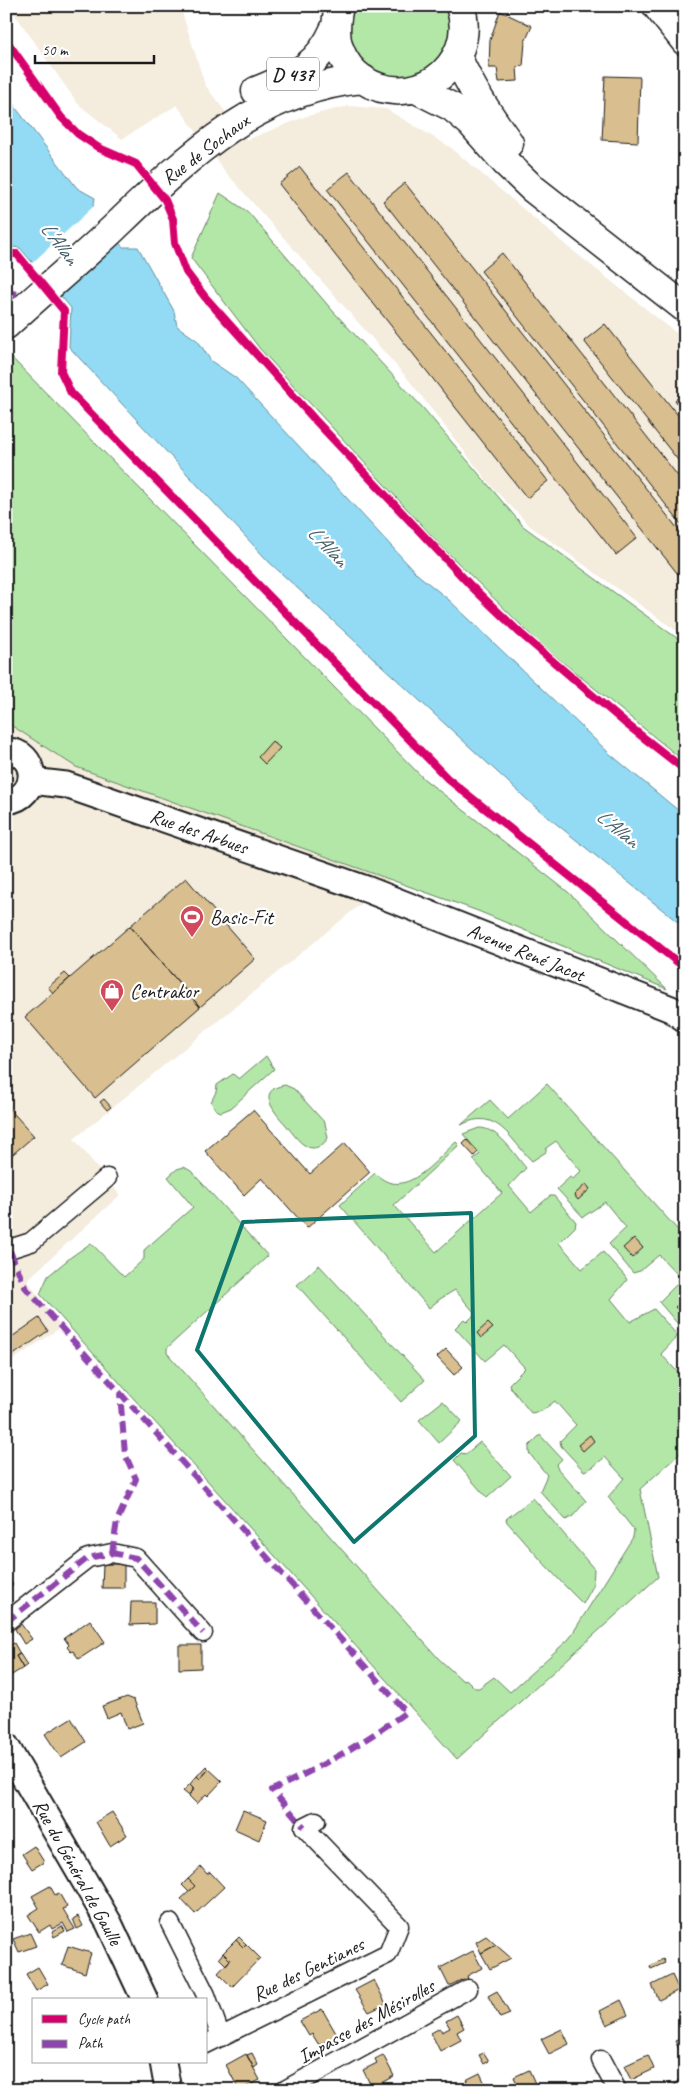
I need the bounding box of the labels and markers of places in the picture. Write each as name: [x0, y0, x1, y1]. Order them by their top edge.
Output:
sports icon: Basic-Fit: [179, 904, 205, 938]
place label: Basic-Fit: [210, 905, 275, 930]
shop icon: Centrakor: [99, 978, 125, 1012]
place label: Centrakor: [130, 979, 200, 1004]

